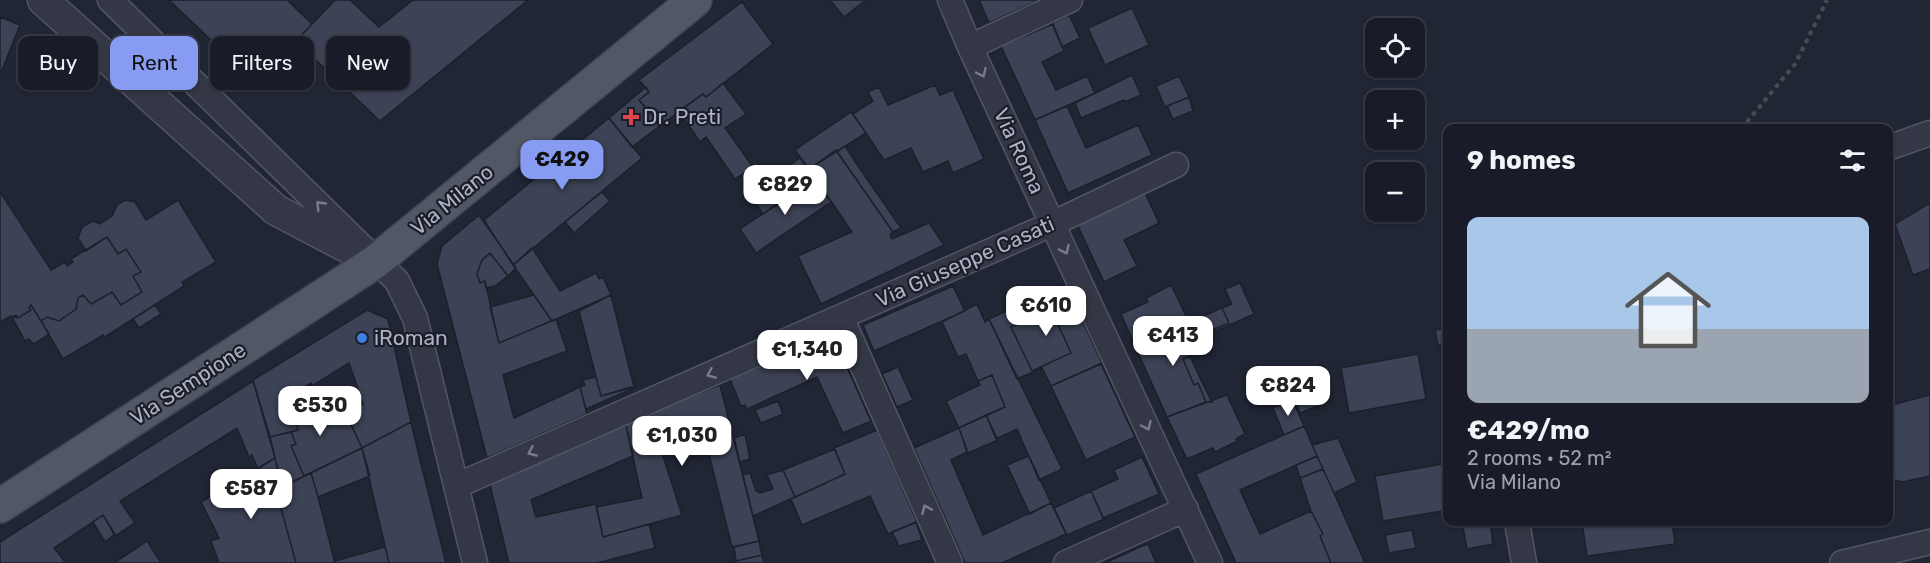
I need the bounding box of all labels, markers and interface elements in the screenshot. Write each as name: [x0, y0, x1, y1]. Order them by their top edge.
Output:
map controls: [1365, 18, 1425, 222]
button: locate: [1365, 18, 1425, 78]
chip: Buy: [18, 36, 98, 90]
chip: Rent: [110, 36, 198, 90]
chip: Filters: [210, 36, 314, 90]
chip: New: [326, 36, 410, 90]
one-way arrow: [974, 67, 986, 78]
button: +: [1365, 90, 1425, 150]
place label: Dr. Preti: [643, 104, 721, 129]
street label: Via Roma: [989, 104, 1050, 198]
marker: Dr. Preti: [624, 110, 638, 124]
pin: €429: [526, 140, 598, 191]
icon: filters: [1836, 144, 1869, 177]
text: 9 homes: [1467, 145, 1576, 176]
text: €429: [534, 147, 590, 171]
street label: Via Milano: [405, 159, 498, 240]
button: −: [1365, 162, 1425, 222]
pin: €829: [749, 165, 821, 216]
text: €829: [757, 172, 813, 196]
one-way arrow: [316, 201, 327, 211]
street label: Via Giuseppe Casati: [872, 211, 1058, 312]
one-way arrow: [1057, 243, 1069, 254]
icon: home: [1614, 256, 1722, 364]
pin: €610: [1010, 286, 1082, 337]
text: €610: [1020, 293, 1072, 317]
pin: €413: [1137, 316, 1209, 367]
text: €413: [1147, 323, 1199, 347]
place label: iRoman: [374, 325, 448, 350]
pin: €1,340: [758, 330, 856, 381]
marker: iRoman: [355, 331, 369, 345]
street label: Via Sempione: [125, 337, 250, 430]
text: €1,340: [771, 337, 843, 361]
pin: €824: [1252, 366, 1324, 417]
one-way arrow: [706, 367, 717, 379]
text: €824: [1260, 373, 1316, 397]
pin: €530: [284, 386, 356, 437]
text: €530: [292, 393, 348, 417]
text: €429/mo: [1467, 415, 1590, 446]
pin: €1,030: [633, 416, 731, 467]
one-way arrow: [1140, 420, 1152, 431]
text: €1,030: [646, 423, 718, 447]
one-way arrow: [527, 445, 538, 457]
text: 2 rooms · 52 m²: [1467, 446, 1612, 470]
pin: €587: [215, 469, 287, 520]
text: Via Milano: [1467, 470, 1561, 494]
text: €587: [224, 476, 278, 500]
one-way arrow: [921, 505, 933, 516]

